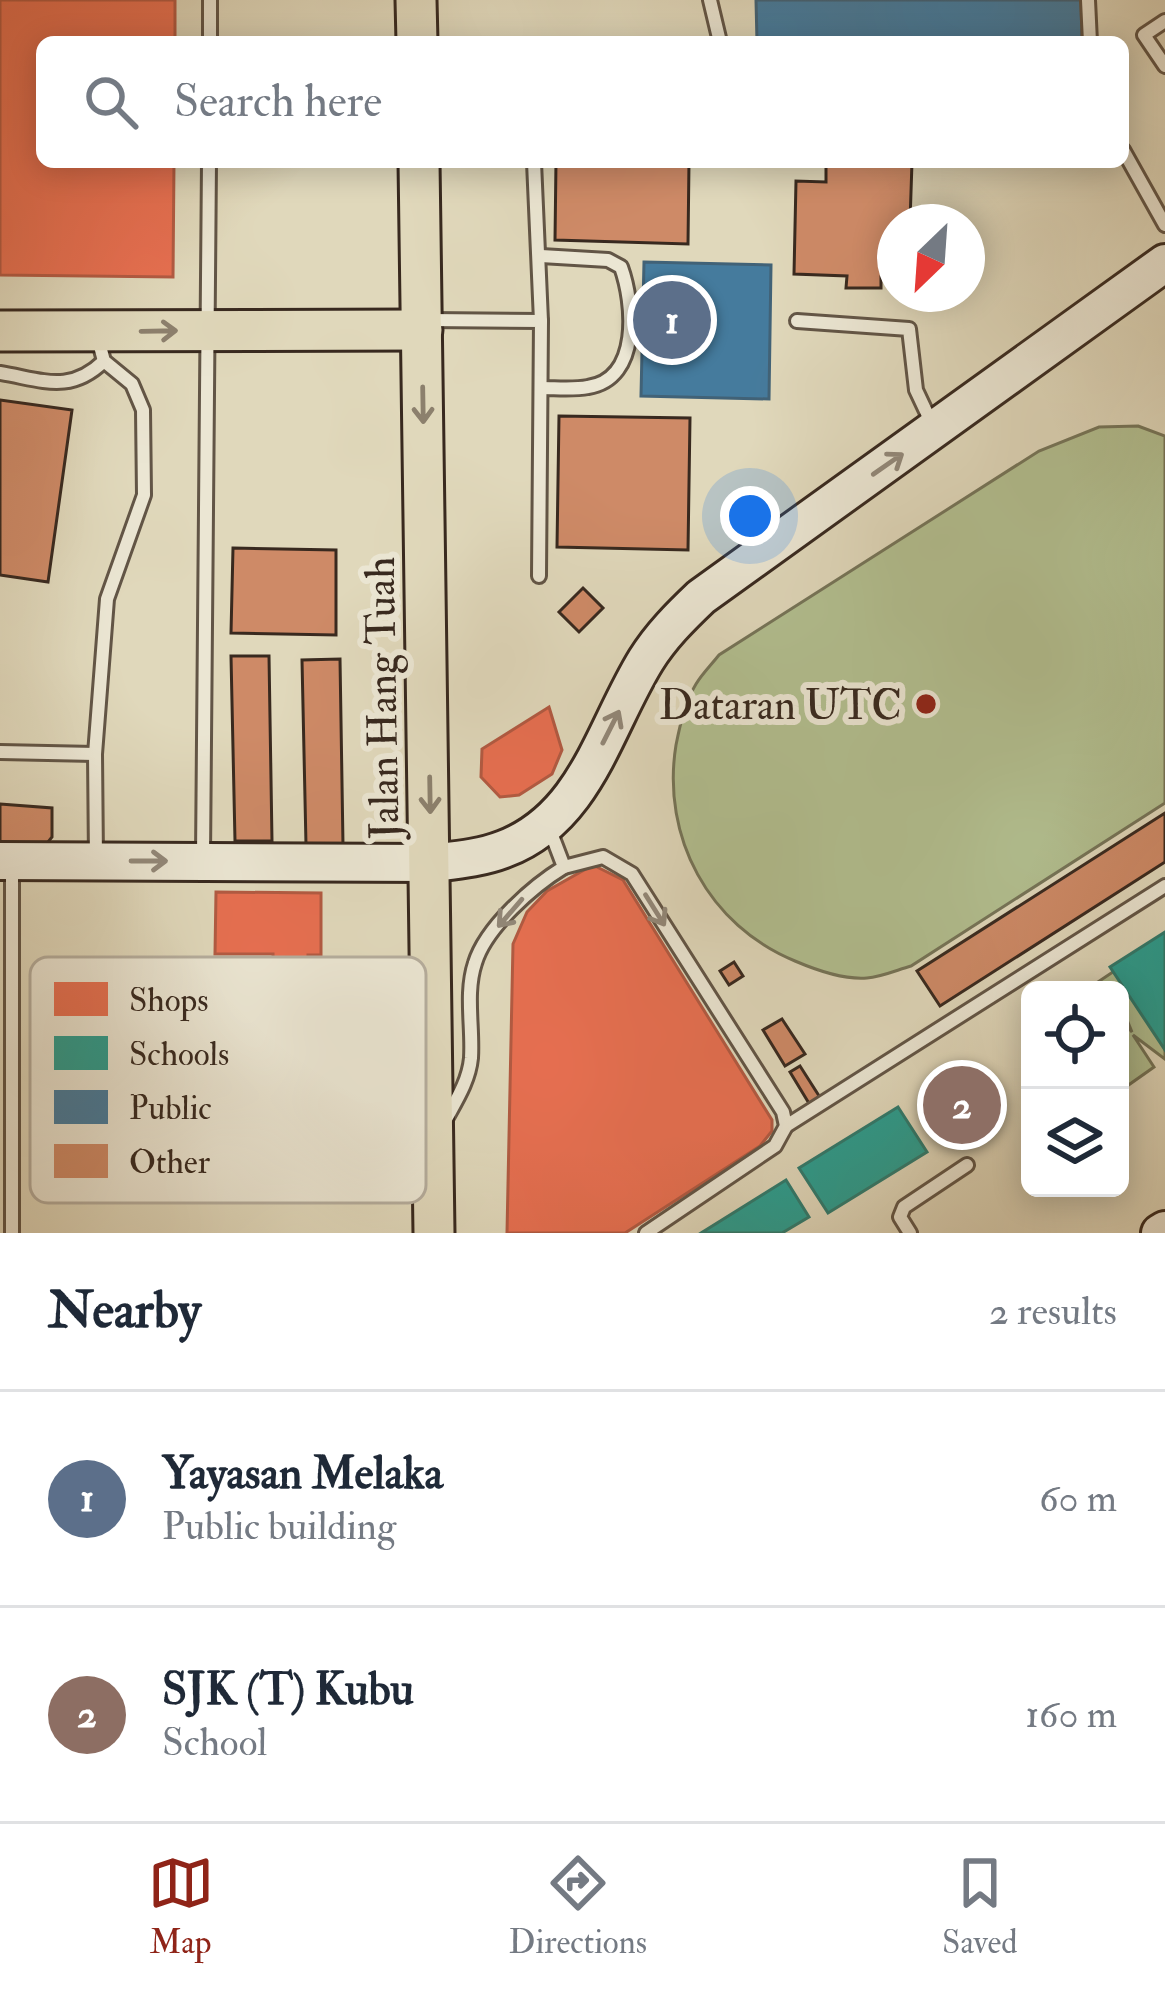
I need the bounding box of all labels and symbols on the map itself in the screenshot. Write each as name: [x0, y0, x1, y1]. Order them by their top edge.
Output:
north arrow: [877, 204, 985, 312]
pin: 1: [633, 275, 711, 365]
one-way arrow: [139, 320, 178, 342]
one-way arrow: [412, 385, 435, 424]
one-way arrow: [871, 452, 904, 477]
your location: [720, 486, 780, 546]
street label: Jalan Hang Tuah: [355, 556, 411, 841]
place label: Dataran UTC: [659, 680, 902, 732]
marker: Dataran UTC: [913, 691, 939, 717]
one-way arrow: [600, 711, 623, 746]
one-way arrow: [419, 775, 442, 814]
one-way arrow: [129, 850, 168, 872]
one-way arrow: [643, 892, 667, 926]
one-way arrow: [497, 897, 524, 928]
legend: [30, 957, 426, 1203]
text: Shops: [129, 980, 209, 1022]
text: Schools: [129, 1034, 229, 1075]
pin: 2: [923, 1060, 1001, 1150]
text: Public: [129, 1088, 212, 1129]
text: Other: [129, 1142, 211, 1183]

